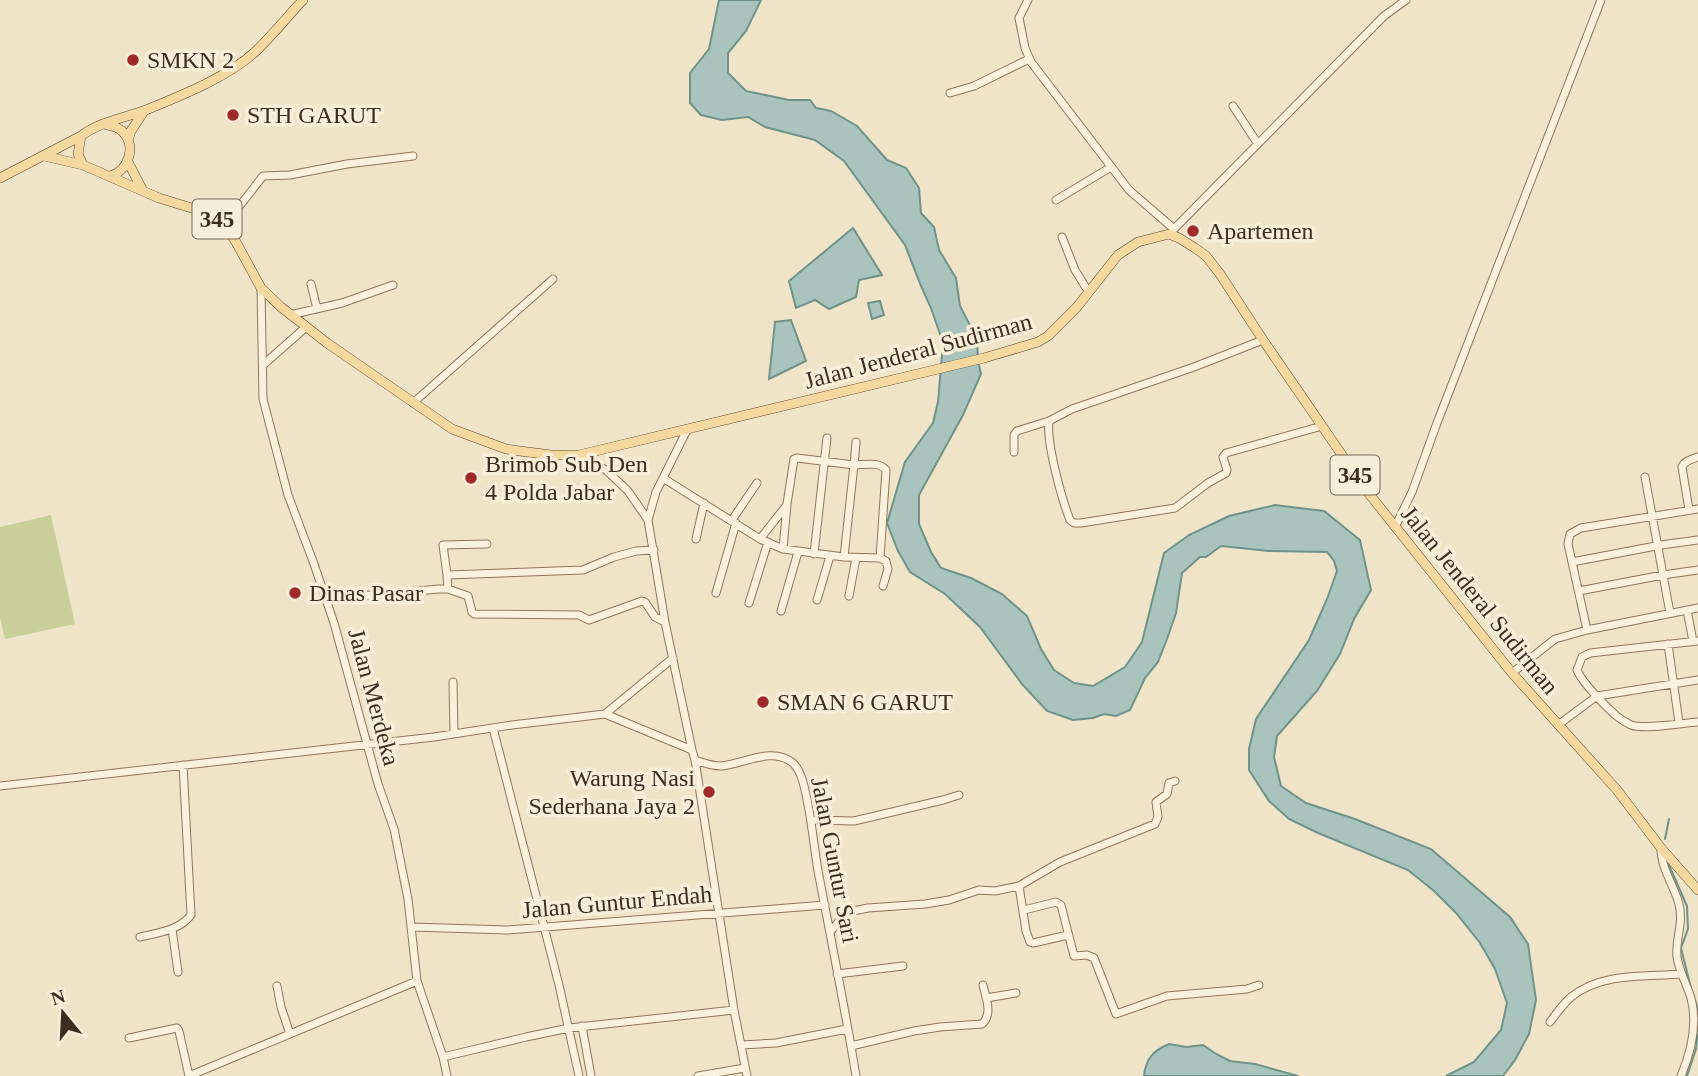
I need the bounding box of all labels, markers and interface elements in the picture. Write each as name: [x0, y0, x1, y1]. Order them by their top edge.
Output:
place label: SMKN 2: [147, 47, 234, 73]
marker: SMKN 2: [125, 52, 141, 68]
place label: STH GARUT: [247, 102, 381, 128]
marker: STH GARUT: [225, 107, 241, 123]
road number: 345: [192, 200, 242, 238]
place label: Apartemen: [1207, 218, 1314, 244]
marker: Apartemen: [1185, 223, 1201, 239]
street label: Jalan Jenderal Sudirman: [801, 308, 1035, 394]
place label: Brimob Sub Den 4 Polda Jabar: [485, 451, 648, 505]
road number: 345: [1330, 456, 1380, 495]
marker: Brimob Sub Den 4 Polda Jabar: [463, 470, 479, 486]
street label: Jalan Jenderal Sudirman: [1396, 501, 1564, 699]
place label: Dinas Pasar: [309, 580, 423, 606]
marker: Dinas Pasar: [287, 585, 303, 601]
street label: Jalan Merdeka: [343, 626, 405, 769]
place label: SMAN 6 GARUT: [777, 689, 953, 715]
marker: SMAN 6 GARUT: [755, 694, 771, 710]
place label: Warung Nasi Sederhana Jaya 2: [528, 765, 695, 819]
street label: Jalan Guntur Sari: [806, 775, 864, 945]
marker: Warung Nasi Sederhana Jaya 2: [701, 784, 717, 800]
street label: Jalan Guntur Endah: [521, 881, 713, 923]
north arrow: [28, 978, 98, 1048]
text: N: [48, 985, 68, 1009]

